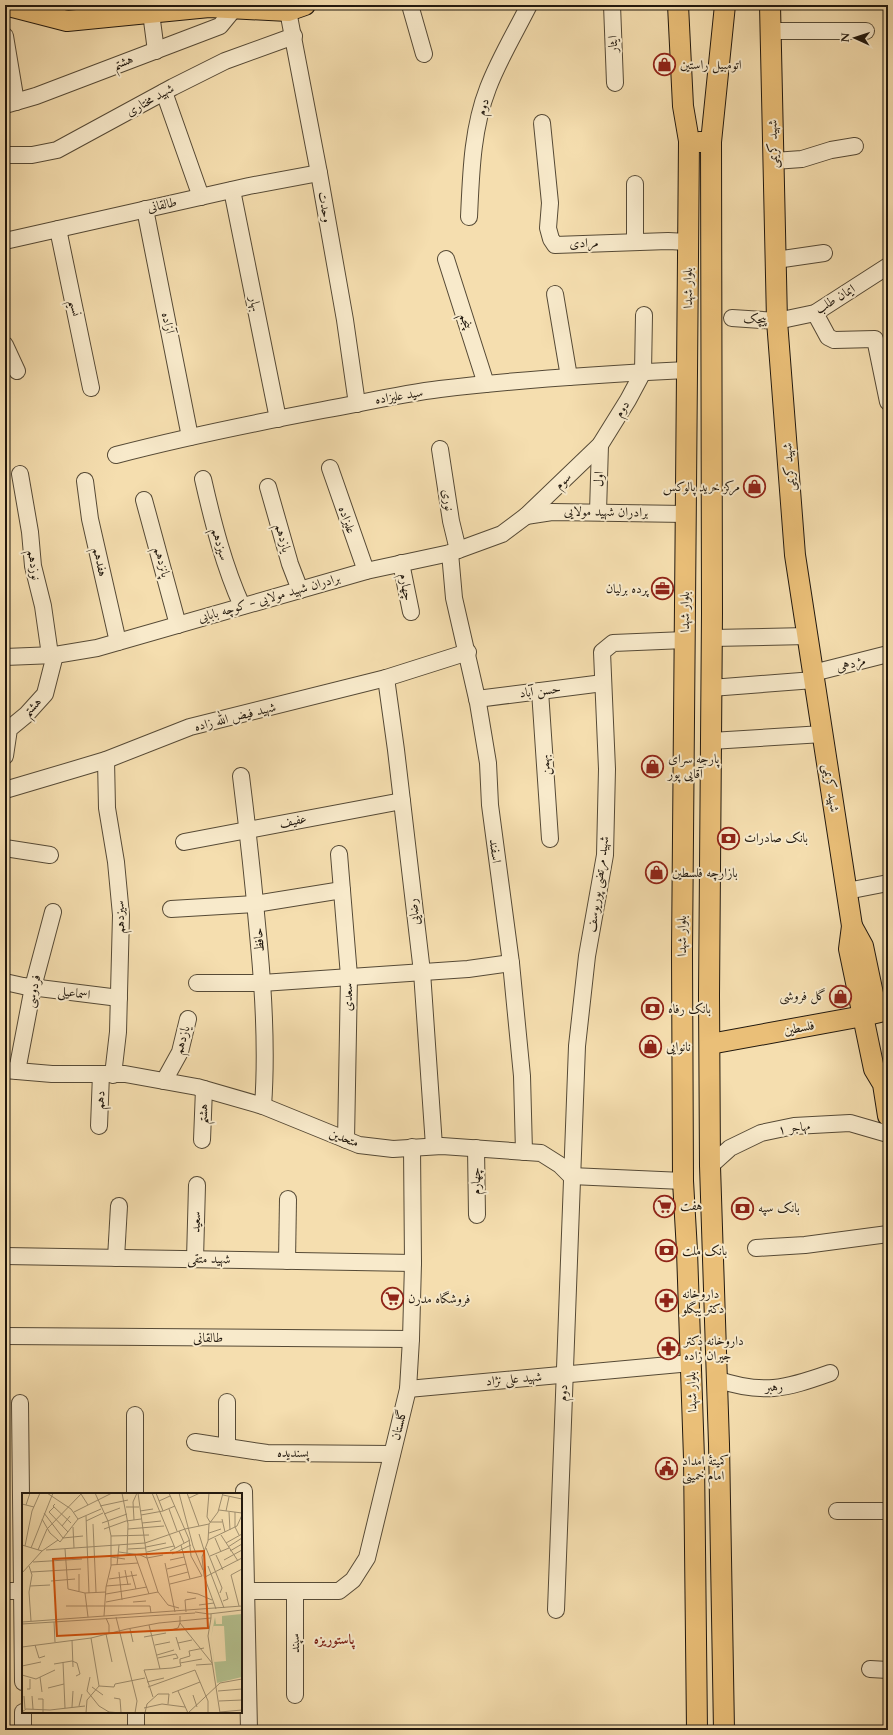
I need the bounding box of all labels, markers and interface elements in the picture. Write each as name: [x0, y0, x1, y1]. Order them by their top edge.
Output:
north arrow: [835, 18, 875, 58]
text: N: [838, 32, 853, 43]
street label: ایثار: [604, 35, 623, 55]
street label: هشتم: [110, 50, 137, 78]
shop icon: اتومبیل راستین: [652, 52, 678, 78]
place label: اتومبیل راستین: [680, 56, 742, 74]
street label: شهید مختاری: [123, 79, 177, 121]
street label: دوم: [472, 96, 496, 118]
street label: شهید کریمی: [764, 120, 782, 168]
street label: وحدت: [313, 190, 337, 224]
street label: طالقانی: [145, 193, 179, 217]
street label: مرادی: [569, 233, 599, 253]
street label: بلوار شهدا: [679, 268, 697, 308]
street label: ایمان طلب: [812, 280, 859, 318]
street label: بهار: [244, 293, 265, 313]
street label: نسیم: [61, 298, 85, 319]
street label: پیچک: [743, 309, 768, 329]
street label: آزاده: [157, 311, 179, 337]
street label: پنجم: [452, 311, 477, 333]
street label: سید علیزاده: [374, 383, 424, 409]
street label: دوم: [610, 397, 636, 422]
street label: شهید کریمی: [778, 442, 800, 492]
street label: سوم: [550, 468, 577, 495]
street label: اول: [590, 471, 608, 487]
shop icon: مركز خريد پالوكس: [742, 474, 768, 500]
place label: مركز خريد پالوكس: [663, 478, 740, 496]
street label: نوری: [438, 488, 458, 512]
street label: برادران شهید مولایی: [564, 502, 649, 522]
street label: علیزاده: [334, 504, 360, 536]
street label: یازدهم: [268, 522, 296, 557]
street label: سیزدهم: [204, 526, 233, 563]
street label: پانزدهم: [146, 545, 175, 581]
street label: هفدهم: [85, 546, 112, 579]
street label: نوزدهم: [20, 548, 45, 582]
street label: برادران شهید مولایی - کوچه بابایی: [196, 569, 343, 627]
street label: چهارم: [393, 572, 417, 603]
office icon: پرده برلیان: [650, 576, 676, 602]
place label: پرده برلیان: [606, 580, 650, 598]
street label: بلوار شهدا: [676, 592, 694, 632]
street label: مژدهی: [834, 652, 868, 676]
street label: حسن آباد: [518, 680, 562, 702]
street label: هشتم: [18, 693, 49, 723]
street label: شهید فیض الله زاده: [192, 696, 278, 736]
place label: پارچه سرای آقایی پور: [666, 750, 720, 783]
shop icon: پارچه سرای آقایی پور: [639, 753, 665, 779]
street label: بهمن: [535, 754, 555, 776]
street label: شهید کریمی: [818, 763, 844, 813]
street label: عفیف: [278, 810, 308, 832]
bank icon: بانک صادرات: [716, 825, 742, 851]
place label: بانک صادرات: [744, 829, 808, 847]
street label: شهید مرتضی پوریوسف: [582, 835, 614, 933]
street label: اسفند: [485, 838, 505, 864]
shop icon: بازارچه فلسطین: [643, 860, 669, 886]
place label: بازارچه فلسطین: [672, 864, 738, 882]
street label: رضایی: [403, 898, 425, 926]
street label: سیزدهم: [111, 900, 132, 934]
street label: بلوار شهدا: [673, 916, 691, 956]
street label: حافظ: [249, 927, 269, 953]
street label: فردوسی: [20, 973, 46, 1009]
street label: اسماعیلی: [56, 982, 92, 1005]
street label: سعدی: [339, 983, 357, 1011]
shop icon: گل فروشی: [828, 983, 854, 1009]
place label: گل فروشی: [780, 987, 826, 1005]
bank icon: بانک رفاه: [639, 996, 665, 1022]
place label: بانک رفاه: [668, 1000, 711, 1018]
street label: فلسطین: [782, 1016, 816, 1040]
street label: یازدهم: [169, 1022, 198, 1057]
shop icon: نانوایی: [638, 1034, 664, 1060]
place label: نانوایی: [666, 1038, 691, 1056]
street label: دهم: [91, 1090, 112, 1110]
street label: هشتم: [194, 1103, 216, 1125]
street label: مهاجر ۱: [777, 1117, 811, 1139]
street label: متحدین: [327, 1124, 361, 1152]
street label: چهارم: [467, 1167, 487, 1195]
supermarket icon: هفت: [652, 1193, 678, 1219]
bank icon: بانک سپه: [729, 1195, 755, 1221]
place label: هفت: [680, 1197, 702, 1215]
place label: بانک سپه: [758, 1199, 800, 1217]
street label: سعید: [187, 1211, 205, 1233]
bank icon: بانک ملت: [653, 1238, 679, 1264]
place label: بانک ملت: [682, 1242, 727, 1260]
street label: شهید متقی: [187, 1250, 231, 1269]
place label: داروخانه دکتر یبگلو: [680, 1285, 724, 1318]
supermarket icon: فروشگاه مدرن: [379, 1286, 405, 1312]
pharmacy icon: داروخانه دکتر یبگلو: [653, 1288, 679, 1314]
place label: فروشگاه مدرن: [408, 1290, 470, 1308]
street label: طالقانی: [193, 1329, 223, 1347]
place label: داروخانه دکتر جیران زاده: [682, 1332, 744, 1365]
pharmacy icon: داروخانه دکتر جیران زاده: [655, 1335, 681, 1361]
street label: شهید علی نژاد: [485, 1368, 543, 1391]
street label: بلوار شهدا: [682, 1371, 702, 1413]
street label: رهبر: [762, 1378, 784, 1397]
street label: دوم: [554, 1384, 574, 1402]
street label: گلستان: [387, 1408, 411, 1442]
street label: پسندیده: [277, 1444, 310, 1462]
place label: کمیتهٔ امداد امام خمینی: [682, 1452, 729, 1487]
public building icon: کمیتهٔ امداد امام خمینی: [653, 1455, 679, 1481]
inset map: [22, 1493, 242, 1713]
district label: پاستوریزه: [314, 1630, 356, 1650]
street label: سپند: [286, 1633, 304, 1653]

